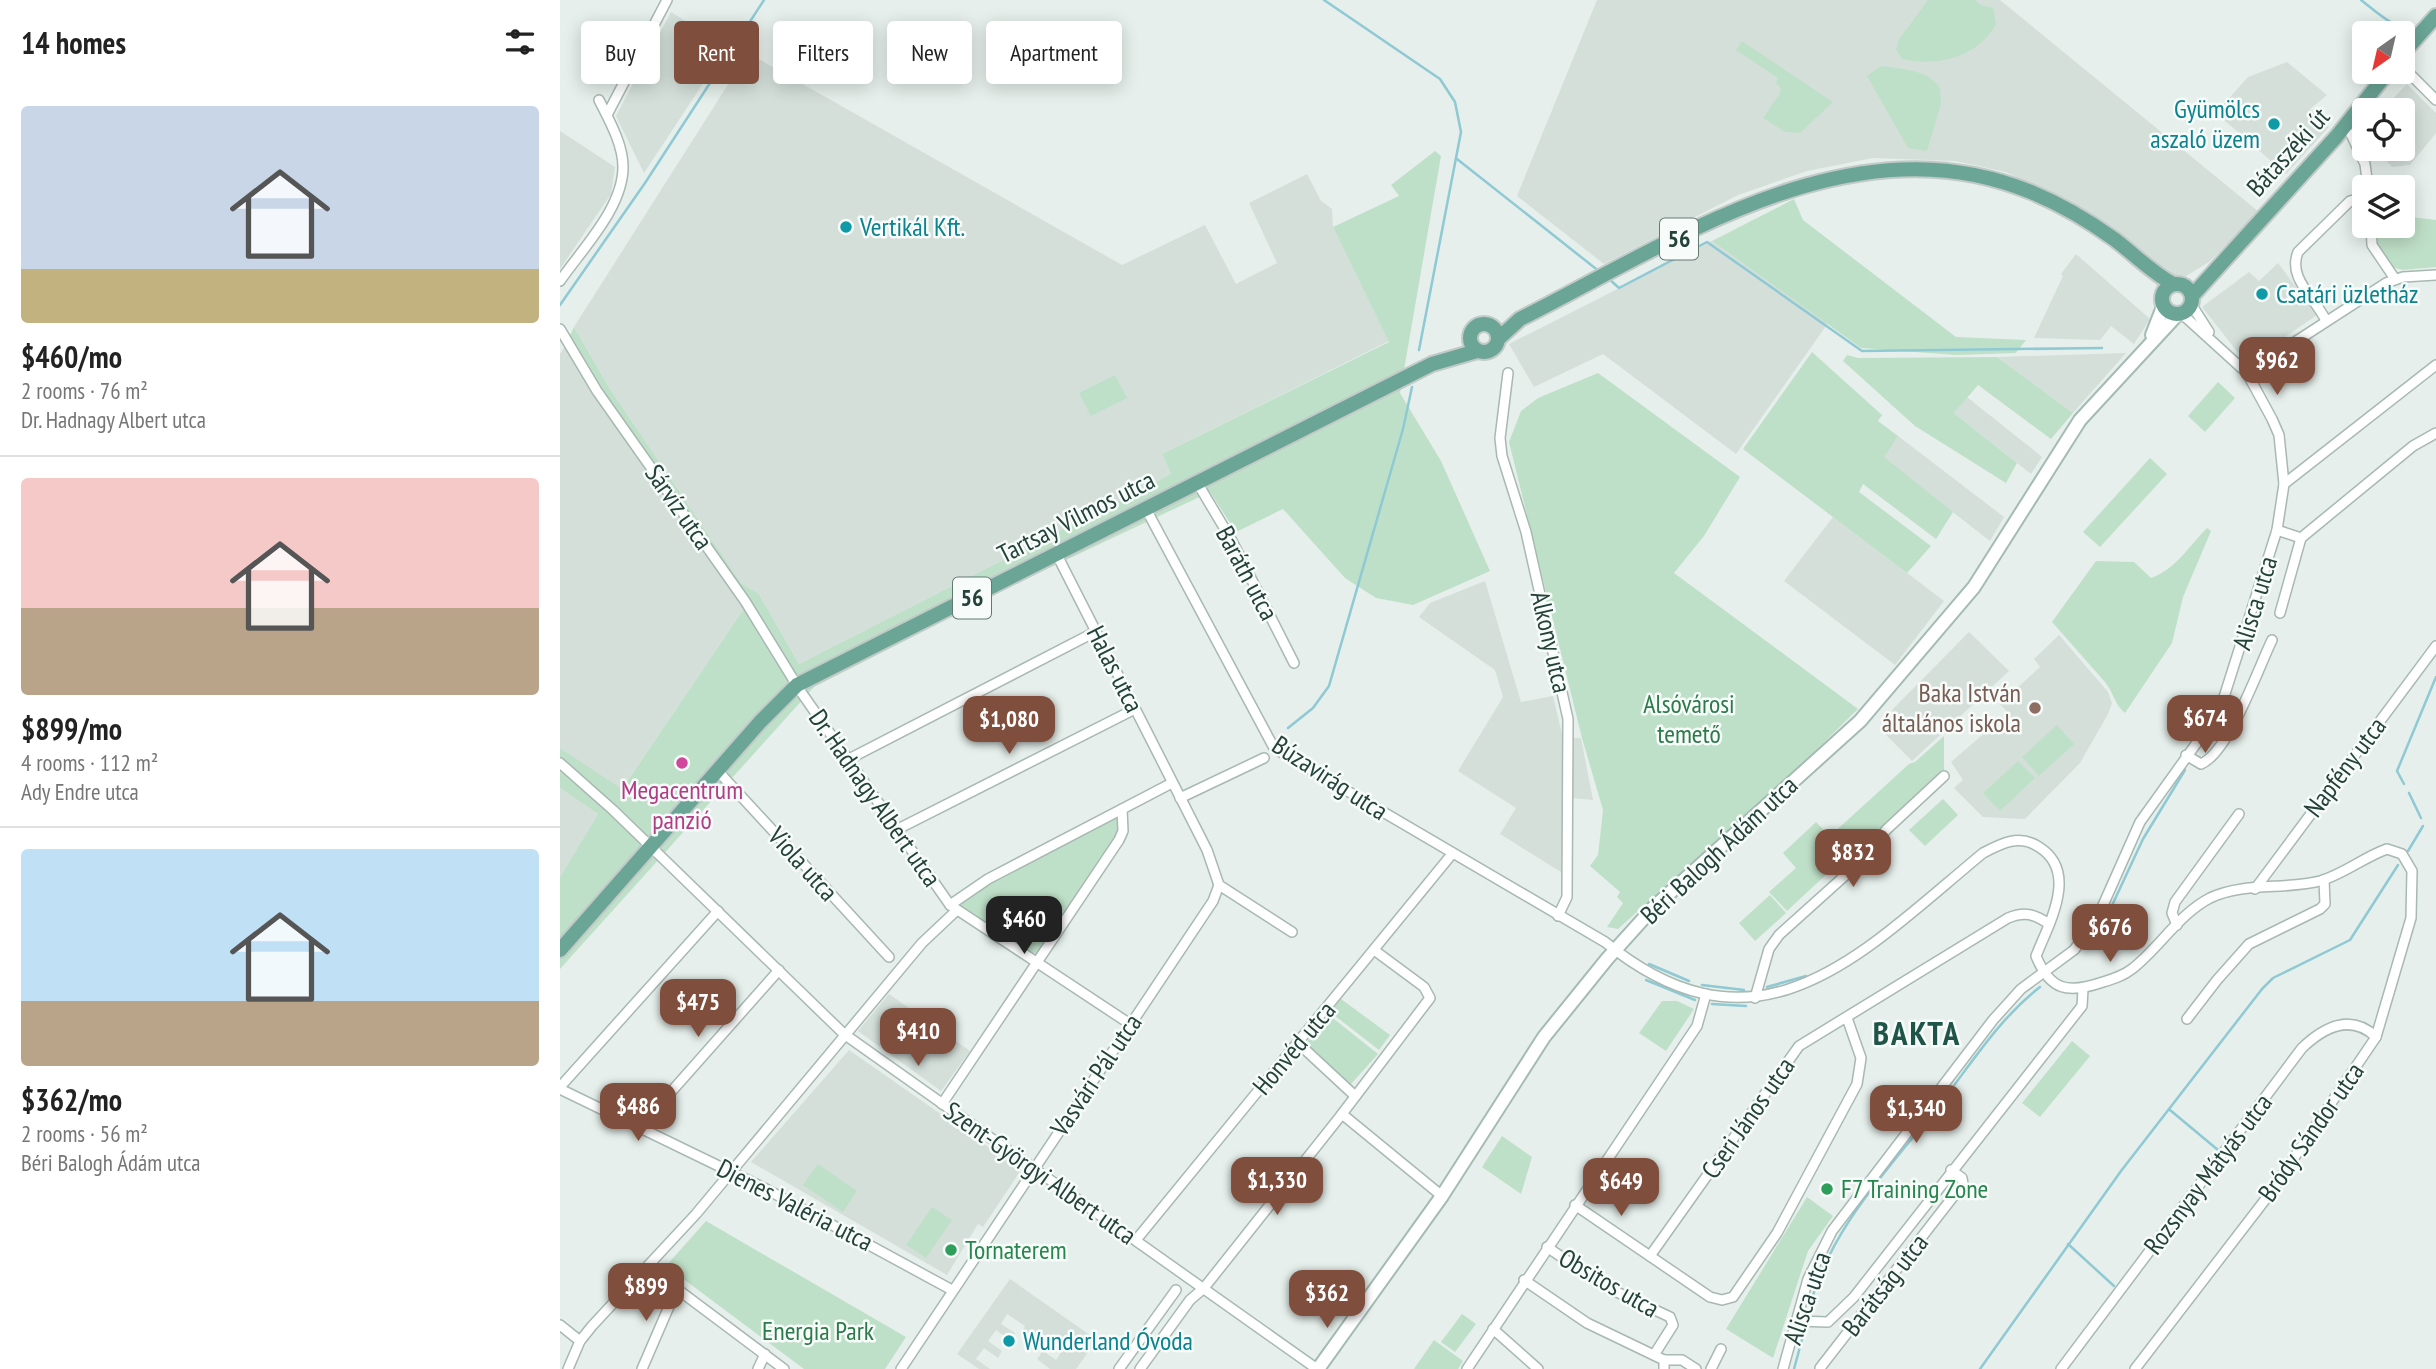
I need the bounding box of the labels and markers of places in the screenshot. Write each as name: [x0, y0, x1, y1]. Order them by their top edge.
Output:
place label: Gyümölcs aszaló üzem: [2150, 92, 2260, 155]
marker: Gyümölcs aszaló üzem: [2266, 116, 2282, 132]
place label: Vertikál Kft.: [859, 210, 965, 243]
marker: Vertikál Kft.: [838, 219, 854, 235]
place label: Csatári üzletház: [2276, 277, 2418, 310]
marker: Csatári üzletház: [2254, 286, 2270, 302]
pin: $962: [2236, 338, 2318, 397]
place label: Baka István általános iskola: [1882, 676, 2021, 739]
pin: $1,080: [952, 696, 1066, 756]
pin: $674: [2164, 696, 2246, 755]
marker: Baka István általános iskola: [2027, 700, 2043, 716]
marker: Megacentrum panzió: [674, 755, 690, 771]
place label: Megacentrum panzió: [621, 773, 743, 836]
pin: $832: [1812, 830, 1894, 889]
pin: $460: [983, 897, 1065, 956]
pin: $676: [2069, 904, 2151, 964]
pin: $475: [657, 979, 739, 1039]
pin: $410: [877, 1009, 959, 1068]
pin: $486: [597, 1084, 679, 1143]
pin: $1,340: [1859, 1086, 1973, 1145]
pin: $1,330: [1220, 1158, 1334, 1217]
pin: $649: [1580, 1158, 1662, 1218]
place label: F7 Training Zone: [1841, 1172, 1988, 1205]
marker: F7 Training Zone: [1819, 1181, 1835, 1197]
place label: Tornaterem: [965, 1233, 1067, 1266]
marker: Tornaterem: [943, 1242, 959, 1258]
pin: $899: [605, 1264, 687, 1323]
pin: $362: [1286, 1270, 1368, 1330]
place label: Wunderland Óvoda: [1023, 1324, 1193, 1357]
marker: Wunderland Óvoda: [1001, 1333, 1017, 1349]

